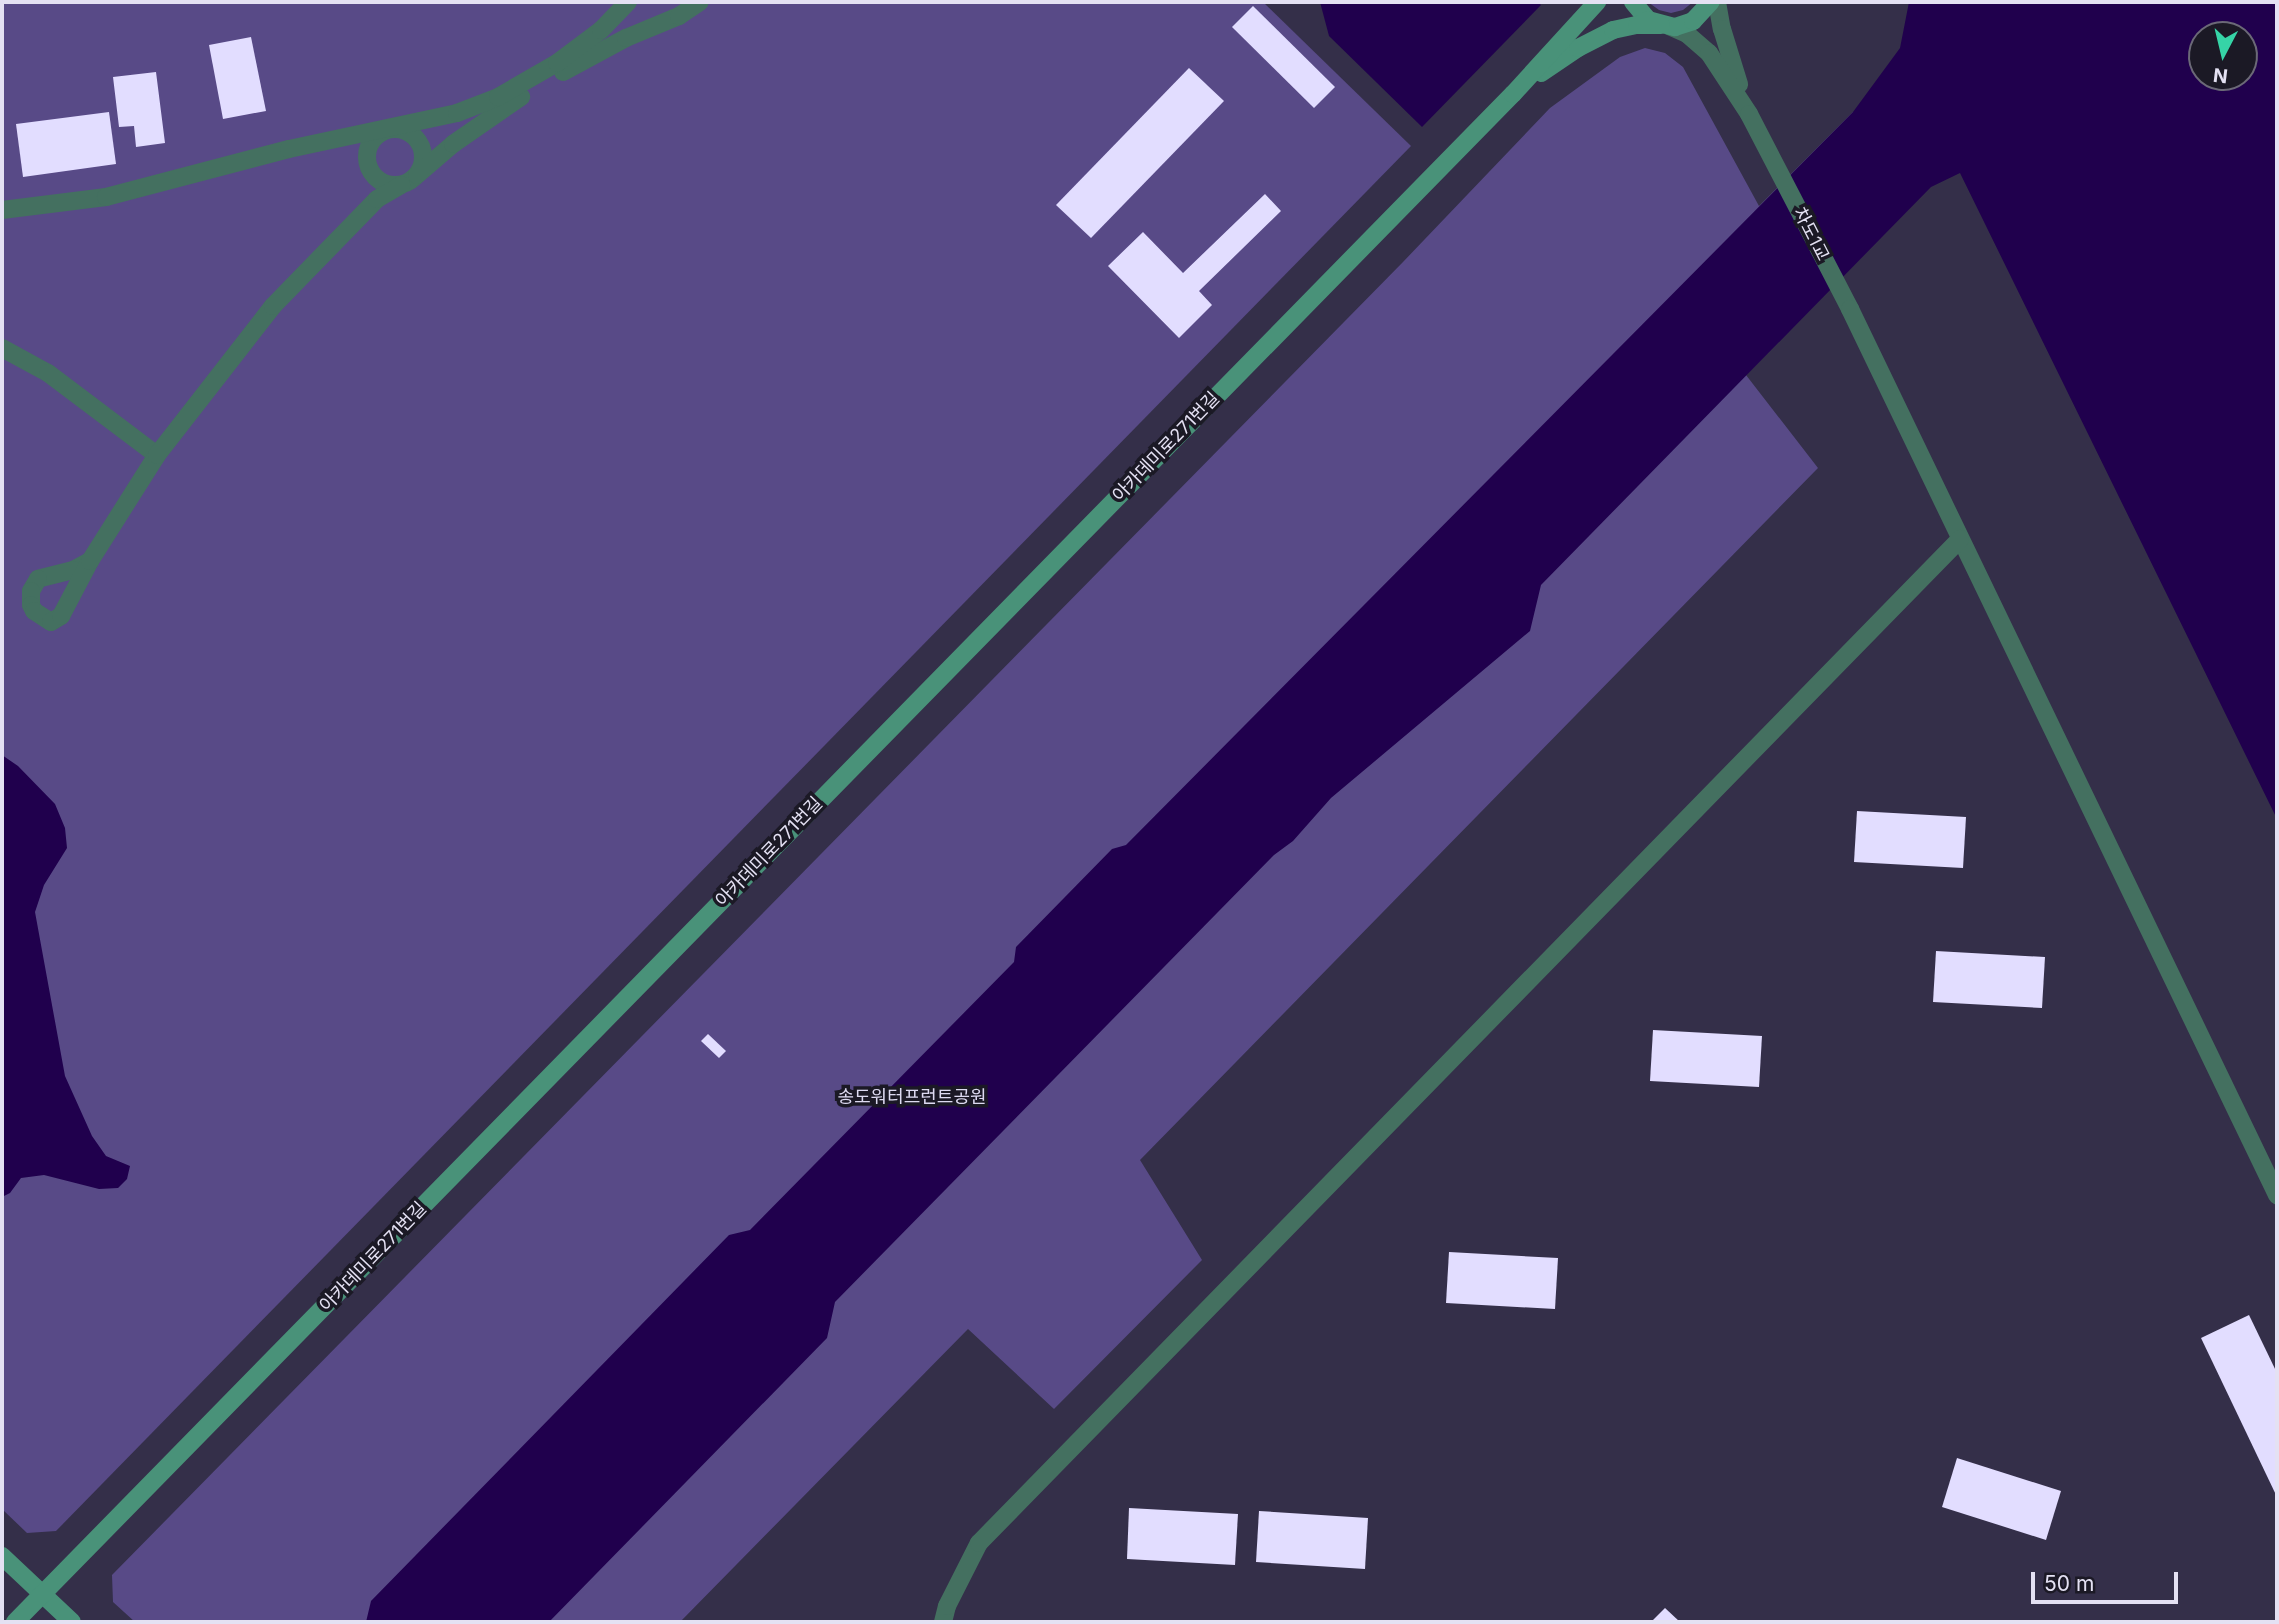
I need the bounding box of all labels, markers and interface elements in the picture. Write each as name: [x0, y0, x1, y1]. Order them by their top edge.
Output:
north arrow: [2188, 21, 2258, 91]
text: N: [2212, 63, 2229, 88]
street label: 차도1교: [1788, 204, 1834, 264]
street label: 아카데미로271번길: [1108, 388, 1224, 506]
street label: 아카데미로271번길: [711, 793, 827, 911]
park label: 송도워터프런트공원: [837, 1086, 987, 1108]
street label: 아카데미로271번길: [315, 1198, 431, 1316]
scale bar: [2034, 1558, 2181, 1602]
text: 50 m: [2044, 1571, 2094, 1596]

